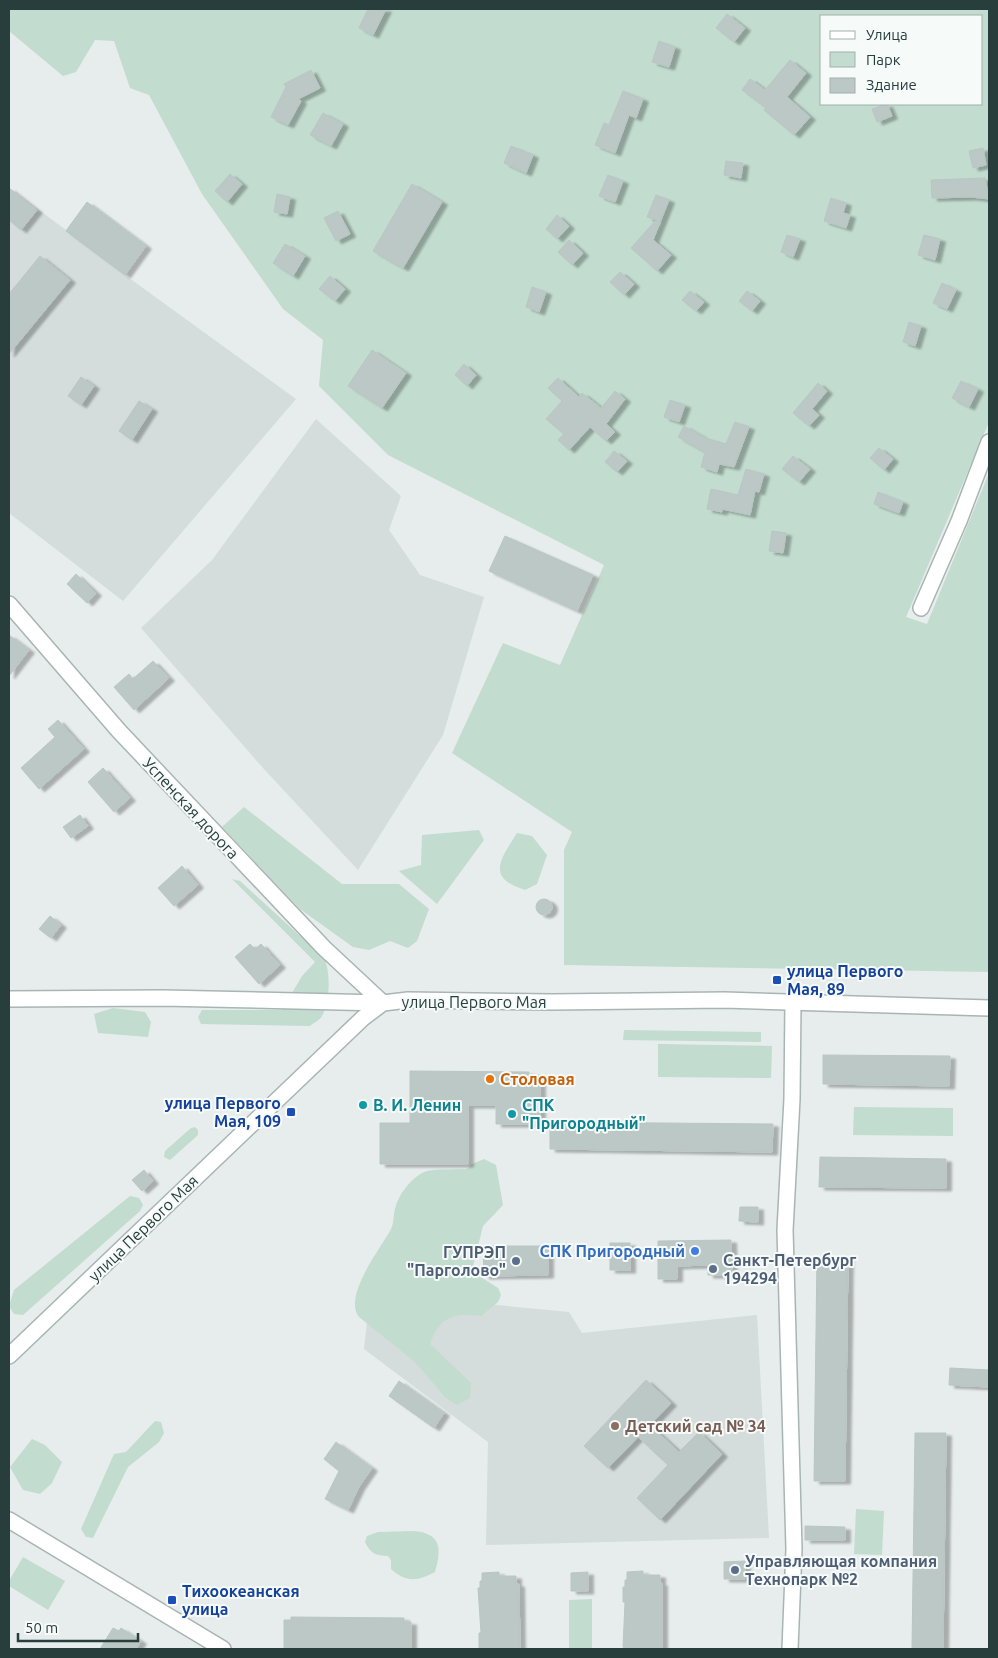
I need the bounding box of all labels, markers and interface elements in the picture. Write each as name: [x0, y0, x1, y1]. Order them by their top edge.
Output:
legend: [820, 15, 983, 105]
text: Улица: [866, 26, 908, 43]
text: Парк: [866, 51, 901, 68]
text: Здание: [866, 76, 917, 93]
street label: Успенская дорога: [140, 754, 242, 862]
place label: улица Первого Мая, 89: [787, 962, 903, 998]
marker: улица Первого Мая, 89: [771, 974, 783, 986]
street label: улица Первого Мая: [401, 993, 547, 1011]
place label: Столовая: [500, 1070, 575, 1088]
marker: Столовая: [484, 1073, 496, 1085]
place label: улица Первого Мая, 109: [165, 1094, 281, 1130]
place label: В. И. Ленин: [373, 1096, 461, 1114]
place label: СПК "Пригородный": [522, 1096, 646, 1132]
marker: В. И. Ленин: [357, 1099, 369, 1111]
marker: улица Первого Мая, 109: [285, 1106, 297, 1118]
marker: СПК "Пригородный": [506, 1108, 518, 1120]
street label: улица Первого Мая: [85, 1171, 201, 1285]
place label: СПК Пригородный: [539, 1242, 685, 1260]
place label: ГУПРЭП "Парголово": [407, 1243, 506, 1279]
marker: СПК Пригородный: [689, 1245, 701, 1257]
place label: Санкт-Петербург 194294: [723, 1251, 856, 1287]
marker: ГУПРЭП "Парголово": [510, 1255, 522, 1267]
marker: Санкт-Петербург 194294: [707, 1263, 719, 1275]
place label: Детский сад № 34: [625, 1417, 766, 1435]
marker: Детский сад № 34: [609, 1420, 621, 1432]
place label: Управляющая компания Технопарк №2: [745, 1552, 937, 1588]
marker: Управляющая компания Технопарк №2: [729, 1564, 741, 1576]
place label: Тихоокеанская улица: [182, 1582, 300, 1618]
marker: Тихоокеанская улица: [166, 1594, 178, 1606]
scale bar: [18, 1610, 138, 1642]
text: 50 m: [25, 1619, 58, 1636]

